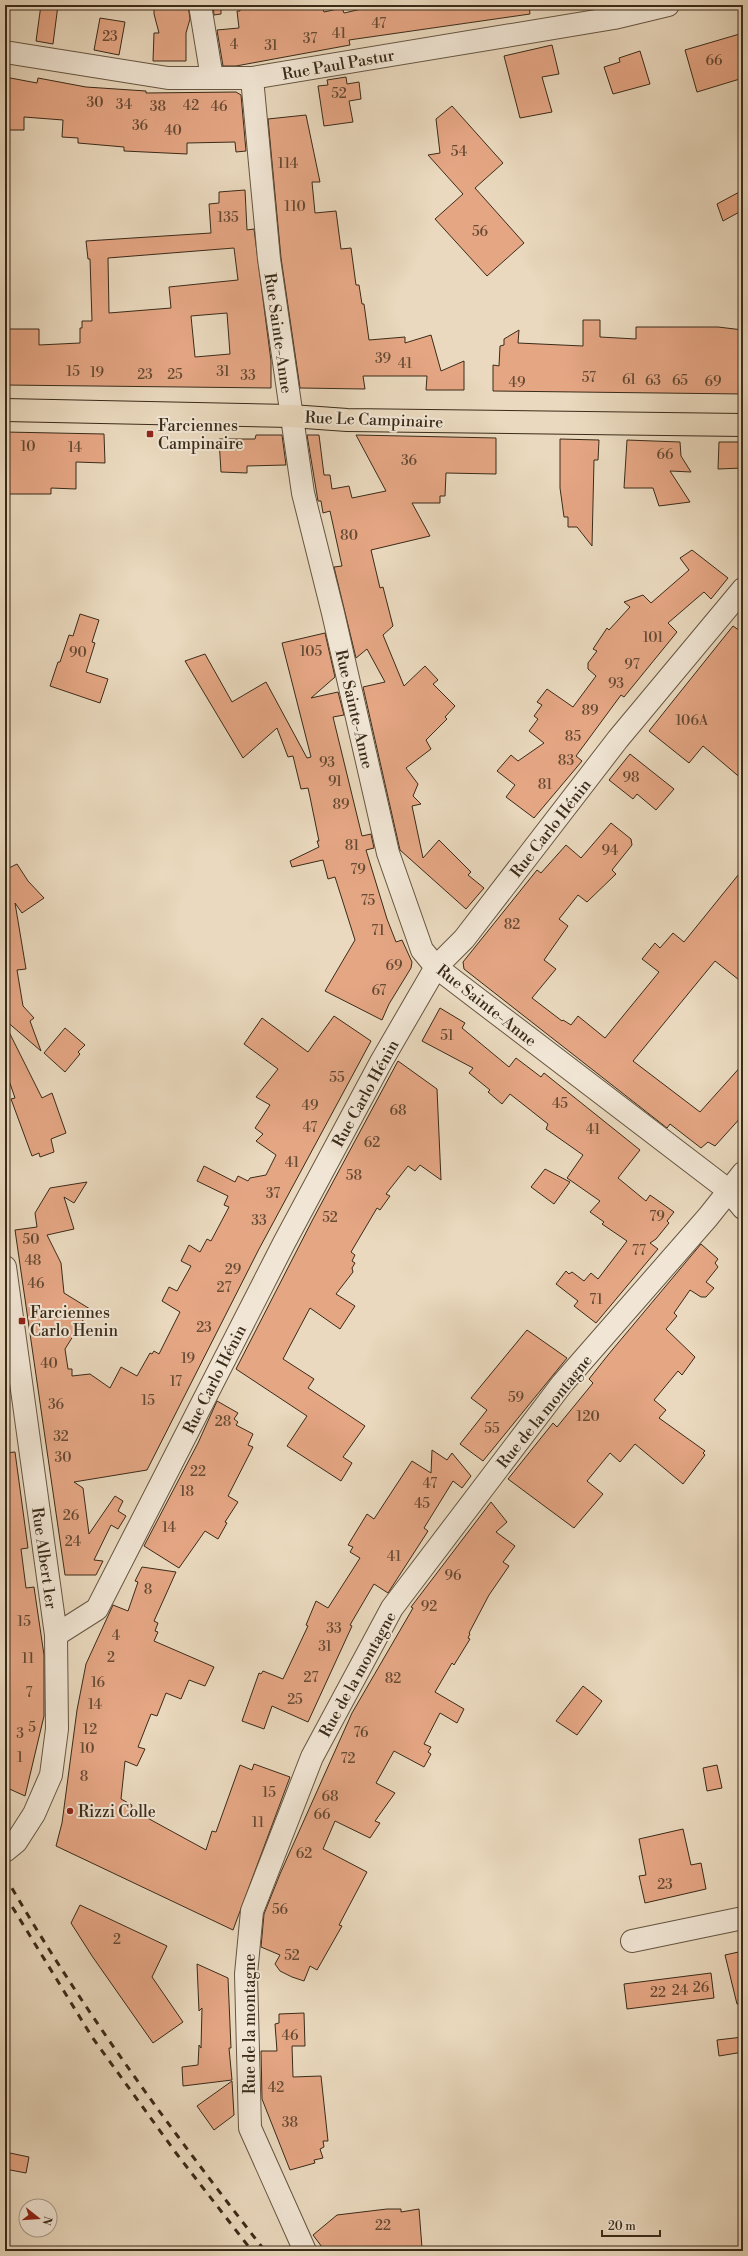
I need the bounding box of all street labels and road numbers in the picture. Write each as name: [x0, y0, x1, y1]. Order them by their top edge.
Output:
street label: Rue Paul Pastur: [280, 45, 396, 85]
street label: Rue Sainte-Anne: [260, 272, 296, 395]
street label: Rue Le Campinaire: [304, 408, 444, 432]
street label: Rue Sainte-Anne: [331, 648, 377, 771]
street label: Rue Carlo Hénin: [506, 775, 596, 882]
street label: Rue Sainte-Anne: [432, 960, 540, 1051]
street label: Rue Carlo Hénin: [328, 1036, 404, 1151]
street label: Rue Carlo Hénin: [179, 1321, 251, 1437]
street label: Rue de la montagne: [493, 1351, 597, 1473]
street label: Rue Albert 1er: [27, 1506, 61, 1610]
street label: Rue de la montagne: [315, 1608, 401, 1741]
street label: Rue de la montagne: [240, 1954, 260, 2094]

